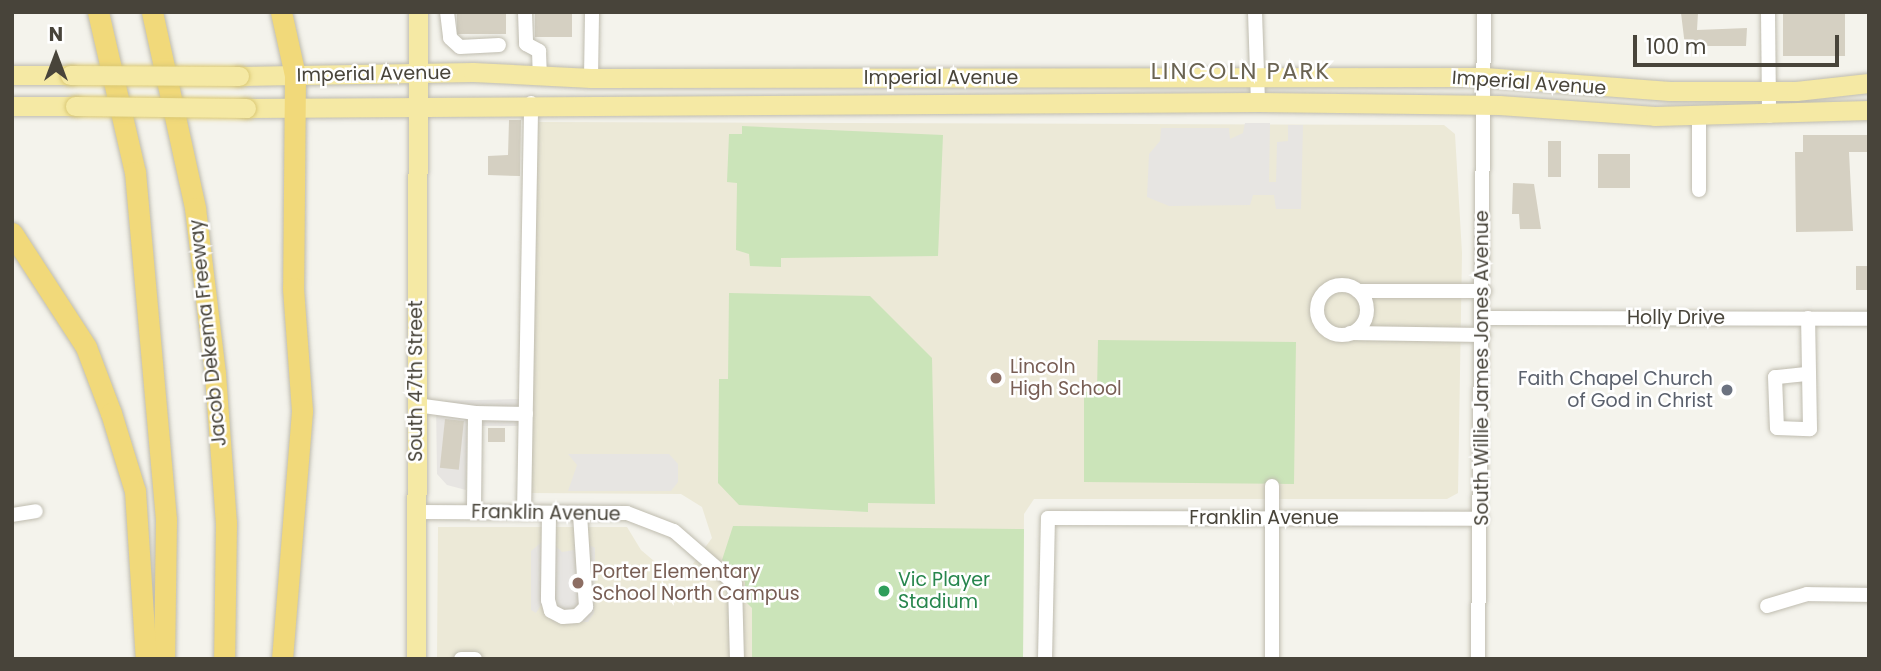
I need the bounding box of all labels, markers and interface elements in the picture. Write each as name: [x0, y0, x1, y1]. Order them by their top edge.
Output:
north arrow: [21, 21, 91, 91]
text: N: [49, 21, 63, 48]
scale bar: [1636, 21, 1842, 65]
text: 100 m: [1646, 32, 1706, 61]
district label: LINCOLN PARK: [1152, 57, 1330, 85]
street label: Imperial Avenue: [297, 61, 451, 87]
street label: Imperial Avenue: [1451, 66, 1607, 100]
street label: Imperial Avenue: [864, 67, 1018, 89]
street label: South Willie James Jones Avenue: [1471, 210, 1493, 526]
street label: Jacob Dekema Freeway: [185, 218, 231, 448]
street label: South 47th Street: [405, 300, 427, 462]
street label: Holly Drive: [1627, 307, 1725, 329]
place label: Lincoln High School: [1010, 356, 1122, 400]
place label: Faith Chapel Church of God in Christ: [1518, 368, 1713, 412]
marker: Lincoln High School: [988, 370, 1004, 386]
marker: Faith Chapel Church of God in Christ: [1719, 382, 1735, 398]
street label: Franklin Avenue: [471, 500, 621, 526]
street label: Franklin Avenue: [1189, 507, 1339, 529]
place label: Porter Elementary School North Campus: [592, 561, 800, 605]
place label: Vic Player Stadium: [898, 569, 990, 613]
marker: Porter Elementary School North Campus: [570, 575, 586, 591]
marker: Vic Player Stadium: [876, 583, 892, 599]

